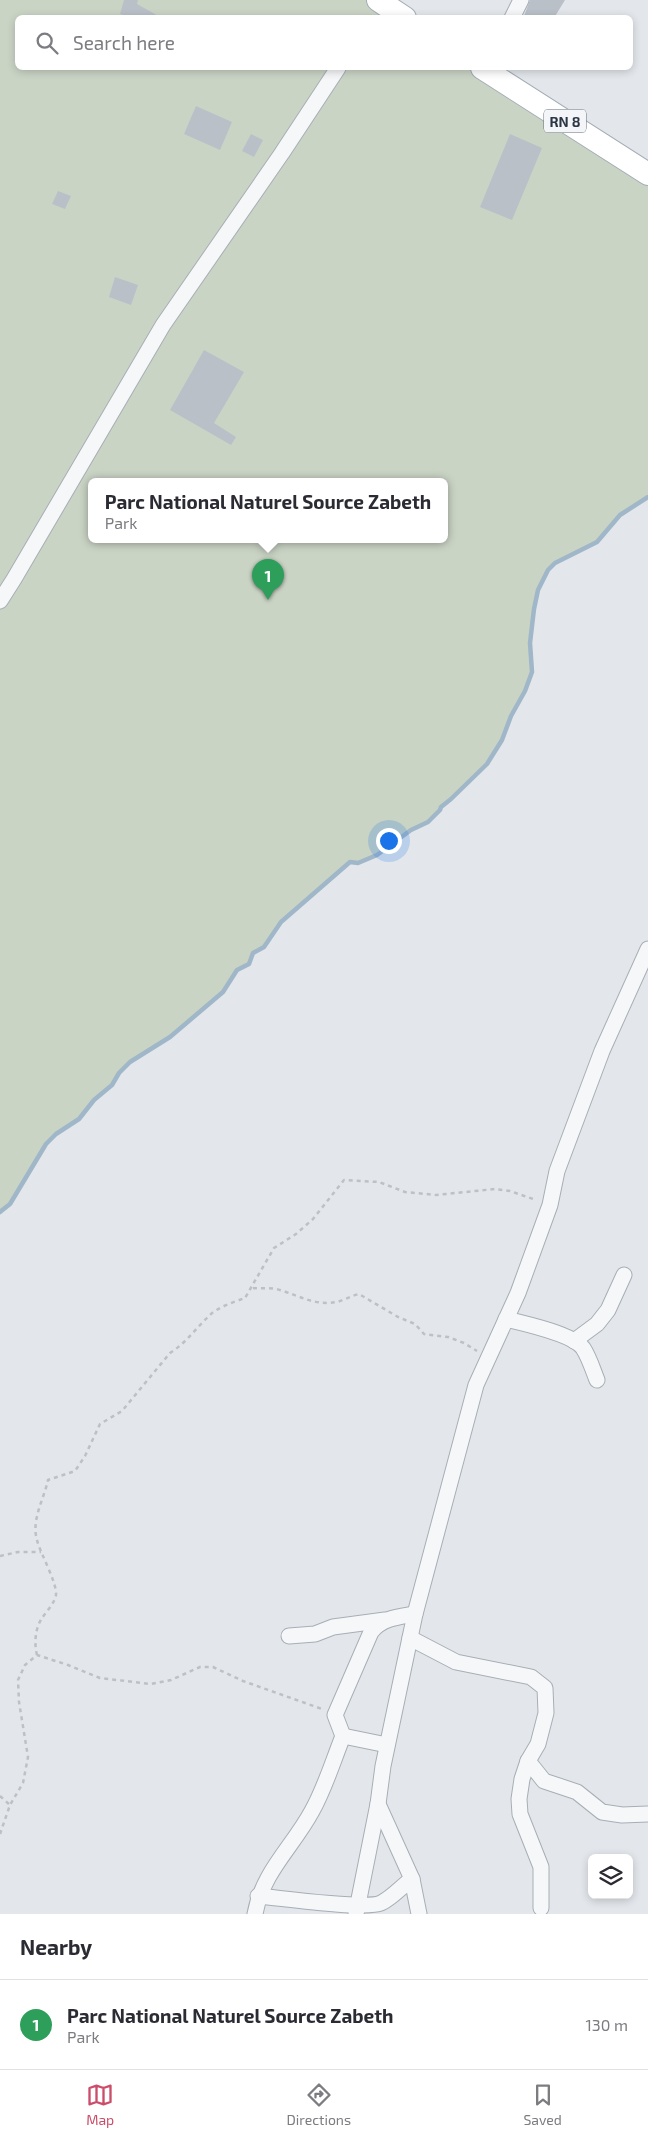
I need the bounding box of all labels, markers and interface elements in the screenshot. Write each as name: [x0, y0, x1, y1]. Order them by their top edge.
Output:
search box: [15, 15, 633, 70]
icon: search: [33, 29, 61, 57]
text: Search here: [73, 31, 175, 54]
road number: RN 8: [544, 110, 586, 132]
popup: [88, 478, 448, 543]
text: Parc National Naturel Source Zabeth: [105, 490, 431, 513]
text: Park: [105, 513, 138, 532]
pin: 1: [252, 559, 284, 600]
your location: [376, 828, 402, 854]
map controls: [588, 1854, 633, 1899]
button: layers: [588, 1854, 633, 1899]
text: Nearby: [20, 1934, 92, 1959]
text: Parc National Naturel Source Zabeth: [67, 2004, 393, 2027]
text: 1: [33, 2015, 39, 2034]
text: 130 m: [586, 2015, 628, 2034]
text: Park: [67, 2027, 100, 2046]
tab: Map: [86, 2081, 114, 2128]
tab: Directions: [287, 2081, 351, 2128]
tab: Saved: [523, 2081, 562, 2128]

